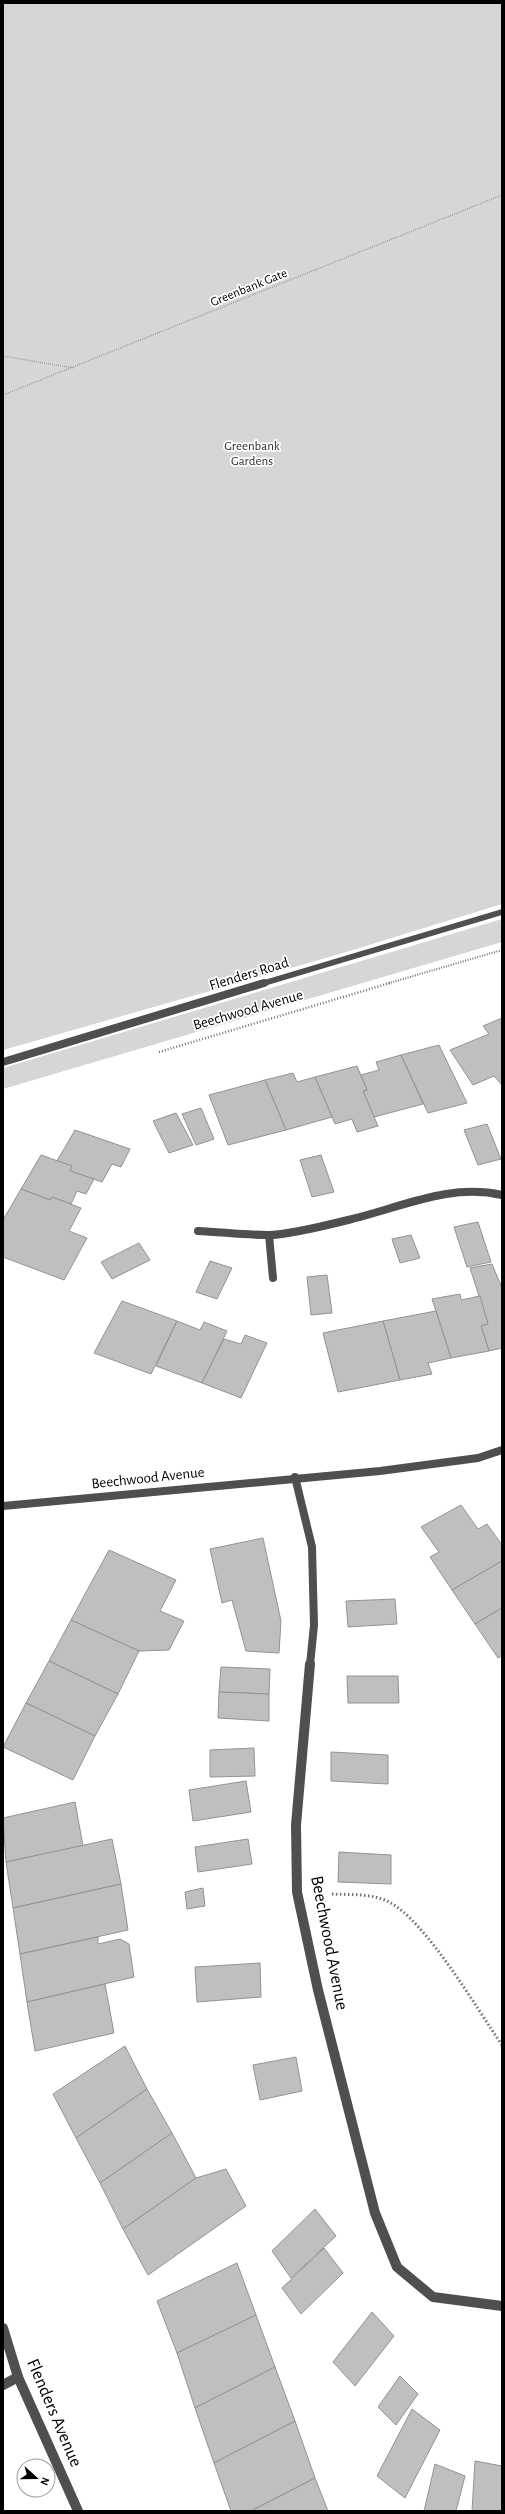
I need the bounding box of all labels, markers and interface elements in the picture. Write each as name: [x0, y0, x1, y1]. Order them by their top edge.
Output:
street label: Greenbank Gate: [209, 267, 289, 309]
park label: Greenbank Gardens: [224, 440, 280, 468]
street label: Flenders Road: [207, 955, 291, 993]
street label: Beechwood Avenue: [191, 987, 305, 1033]
street label: Beechwood Avenue: [91, 1465, 205, 1491]
street label: Beechwood Avenue: [307, 1874, 351, 2012]
street label: Flenders Avenue: [23, 2356, 85, 2470]
north arrow: [16, 2458, 56, 2498]
text: N: [38, 2476, 51, 2487]

